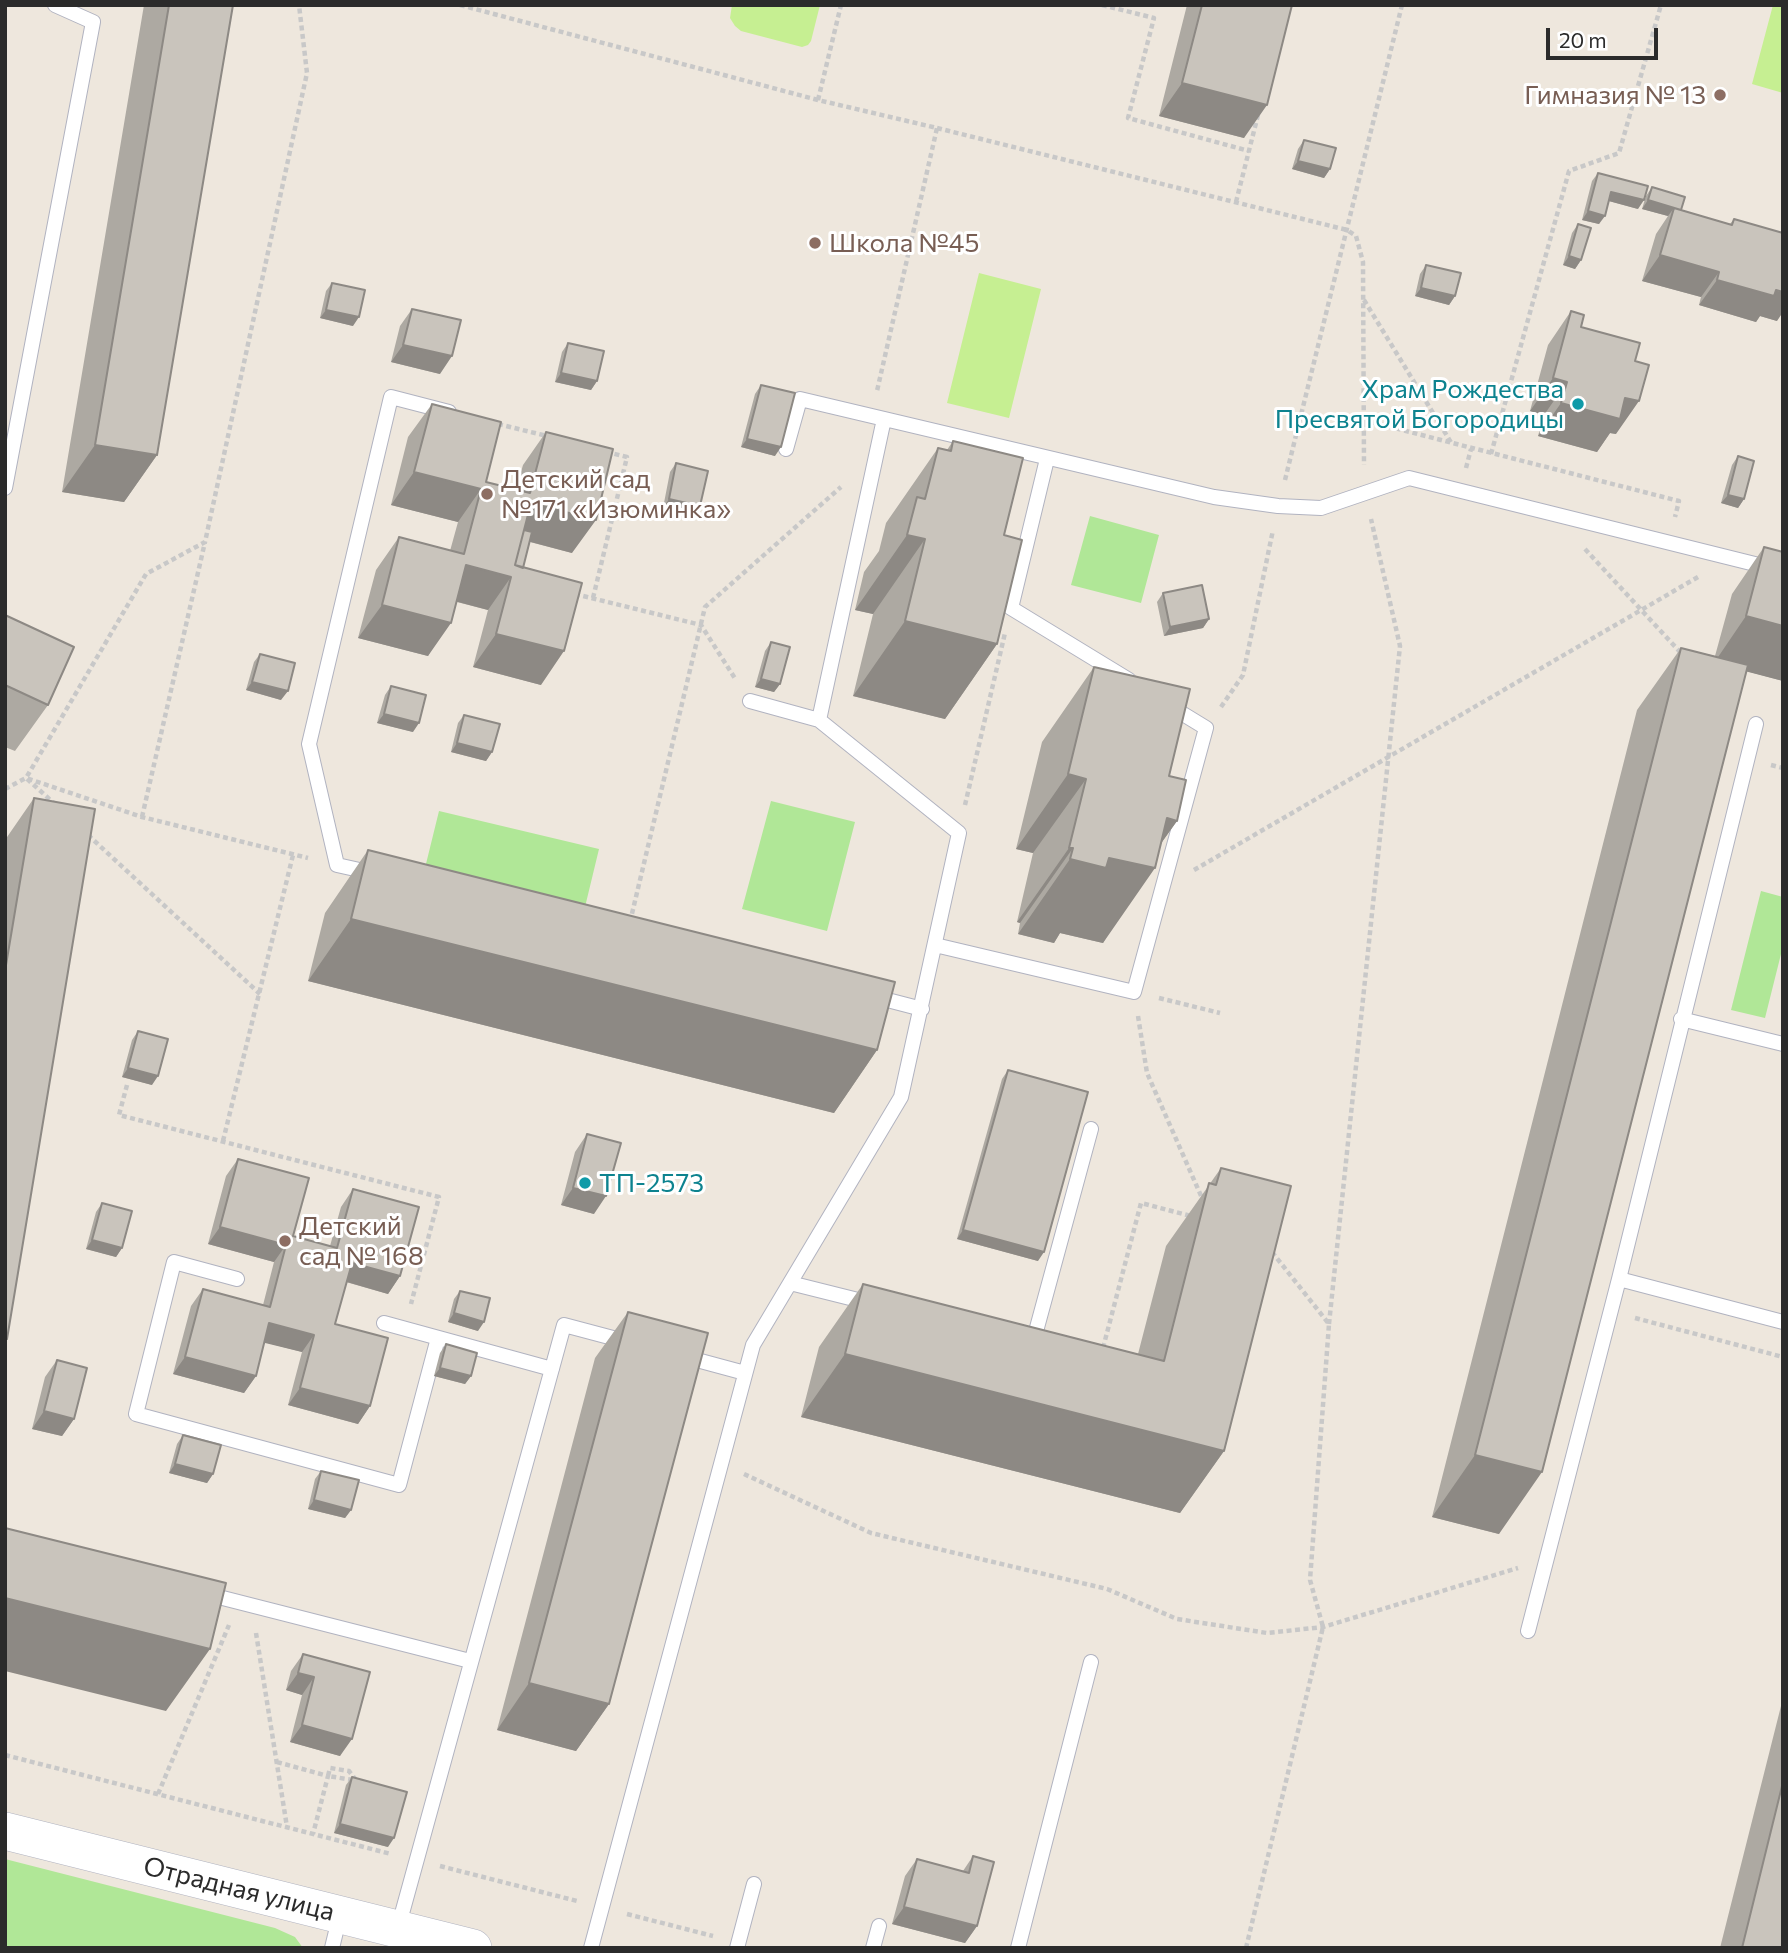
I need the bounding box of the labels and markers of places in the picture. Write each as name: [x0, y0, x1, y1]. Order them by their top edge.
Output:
place label: Гимназия № 13: [1524, 79, 1706, 111]
marker: Гимназия № 13: [1712, 87, 1728, 103]
place label: Школа №45: [829, 227, 979, 259]
marker: Школа №45: [807, 235, 823, 251]
place label: Храм Рождества Пресвятой Богородицы: [1275, 373, 1564, 434]
marker: Храм Рождества Пресвятой Богородицы: [1570, 396, 1586, 412]
place label: Детский сад №171 «Изюминка»: [501, 463, 731, 524]
marker: Детский сад №171 «Изюминка»: [479, 486, 495, 502]
place label: ТП-2573: [599, 1167, 704, 1199]
marker: ТП-2573: [577, 1175, 593, 1191]
place label: Детский сад № 168: [299, 1210, 424, 1272]
marker: Детский сад № 168: [277, 1233, 293, 1249]

